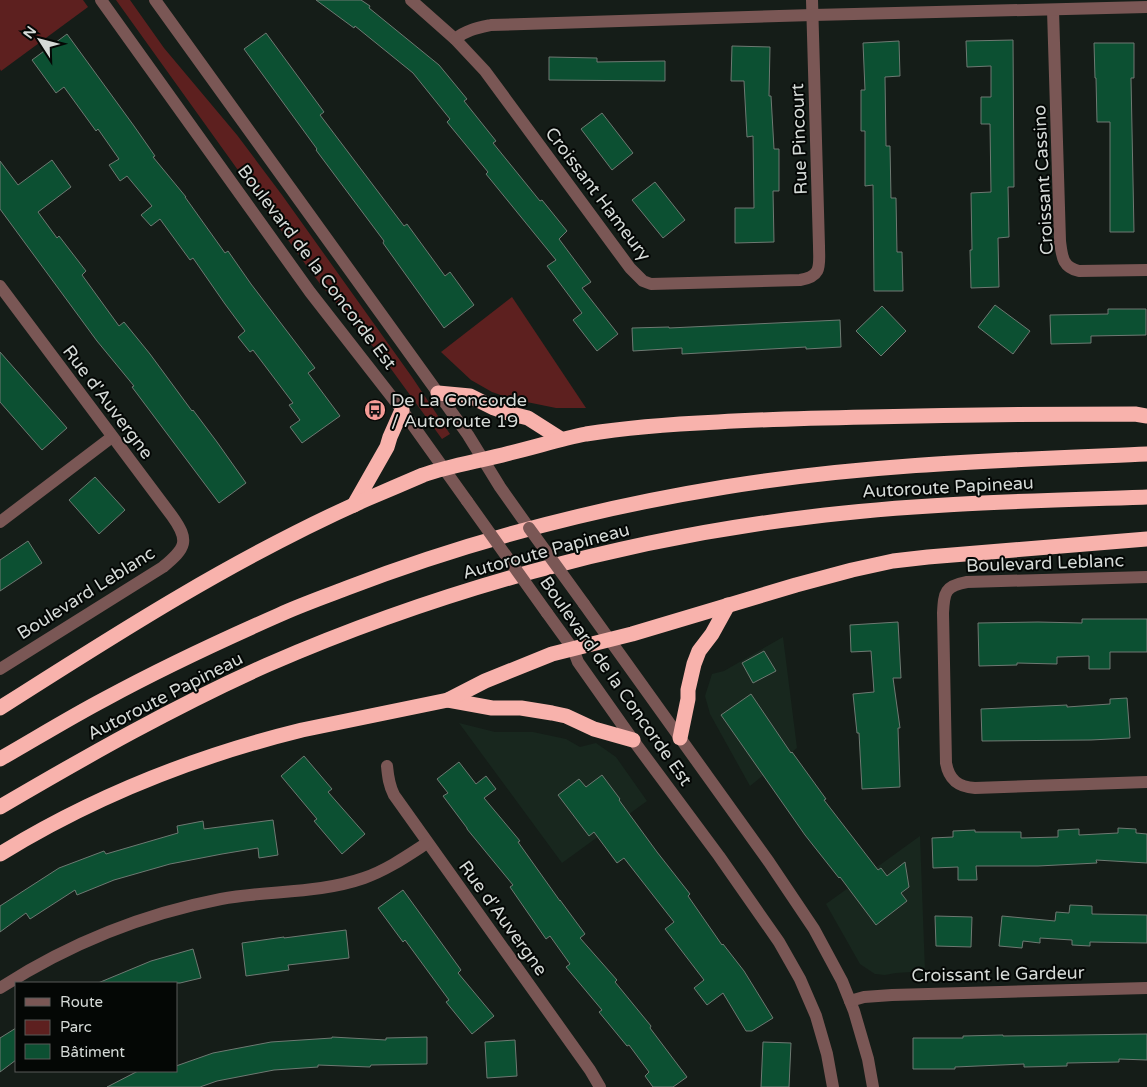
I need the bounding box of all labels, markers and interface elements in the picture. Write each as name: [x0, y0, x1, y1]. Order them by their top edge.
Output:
north arrow: [15, 15, 65, 65]
text: N: [20, 23, 40, 42]
street label: Rue Pincourt: [786, 83, 812, 195]
street label: Croissant Cassino: [1028, 104, 1058, 256]
street label: Croissant Hameury: [540, 123, 656, 266]
street label: Boulevard de la Concorde Est: [233, 160, 401, 374]
street label: Rue d'Auvergne: [58, 341, 158, 463]
place label: De La Concorde / Autoroute 19: [391, 389, 527, 432]
bus stop icon: De La Concorde / Autoroute 19: [363, 398, 387, 422]
street label: Autoroute Papineau: [862, 472, 1034, 502]
street label: Autoroute Papineau: [460, 518, 632, 584]
street label: Boulevard Leblanc: [13, 542, 159, 644]
street label: Boulevard Leblanc: [966, 549, 1124, 577]
street label: Boulevard de la Concorde Est: [535, 572, 697, 790]
street label: Autoroute Papineau: [83, 647, 247, 745]
street label: Rue d'Auvergne: [454, 856, 552, 980]
street label: Croissant le Gardeur: [911, 961, 1085, 987]
legend: [15, 982, 178, 1072]
text: Route: [60, 993, 103, 1011]
text: Parc: [60, 1018, 92, 1036]
text: Bâtiment: [60, 1043, 125, 1061]

